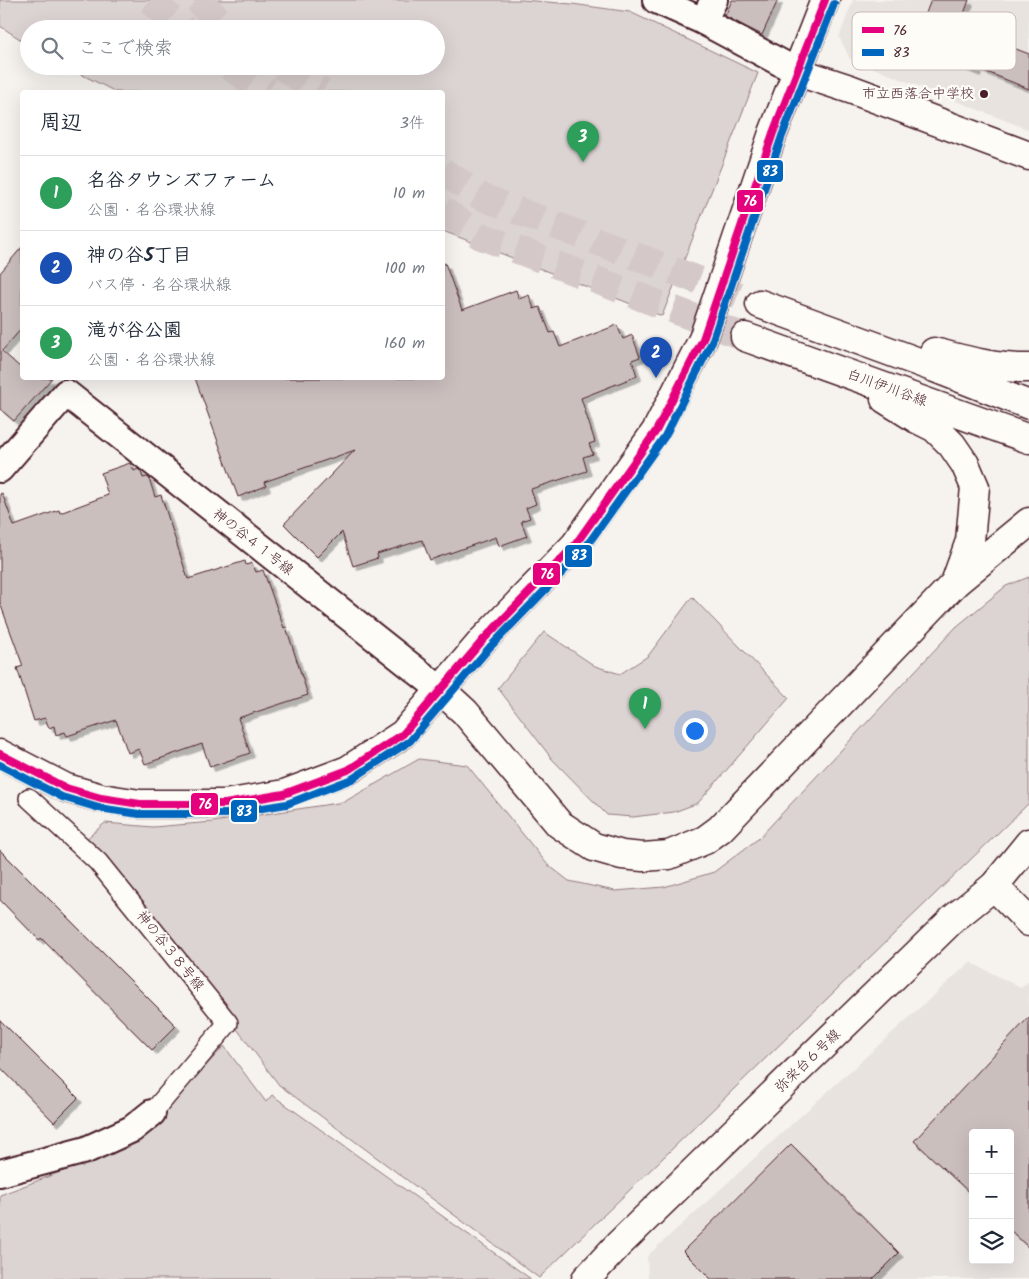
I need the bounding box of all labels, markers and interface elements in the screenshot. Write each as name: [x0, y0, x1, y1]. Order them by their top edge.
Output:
legend: [852, 12, 1016, 70]
search box: [20, 20, 445, 75]
text: 76: [893, 20, 907, 42]
icon: search: [38, 34, 66, 62]
text: ここで検索: [78, 34, 173, 64]
text: 83: [893, 42, 909, 64]
place label: 市立西落合中学校: [862, 83, 974, 105]
marker: 市立西落合中学校: [978, 88, 990, 100]
text: 周辺: [40, 107, 82, 140]
text: 3件: [400, 111, 425, 136]
pin: 3: [567, 121, 599, 162]
line badge: 83: [756, 159, 784, 183]
text: 83: [762, 161, 778, 183]
text: 名谷タウンズファーム: [87, 166, 276, 196]
text: 1: [54, 181, 58, 206]
text: 10 m: [393, 181, 425, 206]
line badge: 76: [736, 189, 764, 213]
text: 76: [743, 191, 758, 213]
text: 公園 · 名谷環状線: [87, 198, 216, 223]
text: 神の谷5丁目: [87, 241, 192, 271]
text: 2: [51, 256, 61, 281]
text: 100 m: [385, 256, 425, 281]
text: バス停 · 名谷環状線: [87, 273, 232, 298]
text: 滝が谷公園: [87, 316, 182, 346]
text: 3: [52, 331, 60, 356]
text: 160 m: [384, 331, 425, 356]
pin: 2: [640, 337, 672, 378]
text: 公園 · 名谷環状線: [87, 348, 216, 373]
street label: 白川伊川谷線: [844, 363, 930, 413]
street label: 神の谷４１号線: [208, 503, 298, 581]
line badge: 83: [564, 544, 593, 568]
text: 83: [571, 545, 587, 567]
line badge: 76: [532, 562, 561, 586]
text: 76: [540, 564, 555, 586]
pin: 1: [629, 688, 661, 729]
your location: [682, 718, 708, 744]
line badge: 76: [190, 792, 219, 816]
text: 76: [198, 794, 213, 816]
line badge: 83: [230, 799, 258, 823]
text: 83: [236, 801, 252, 823]
street label: 神の谷３８号線: [131, 906, 209, 996]
street label: 弥栄台６号線: [770, 1024, 846, 1098]
map controls: [969, 1129, 1014, 1264]
button: +: [969, 1129, 1014, 1174]
button: −: [969, 1174, 1014, 1219]
button: layers: [969, 1219, 1014, 1264]

